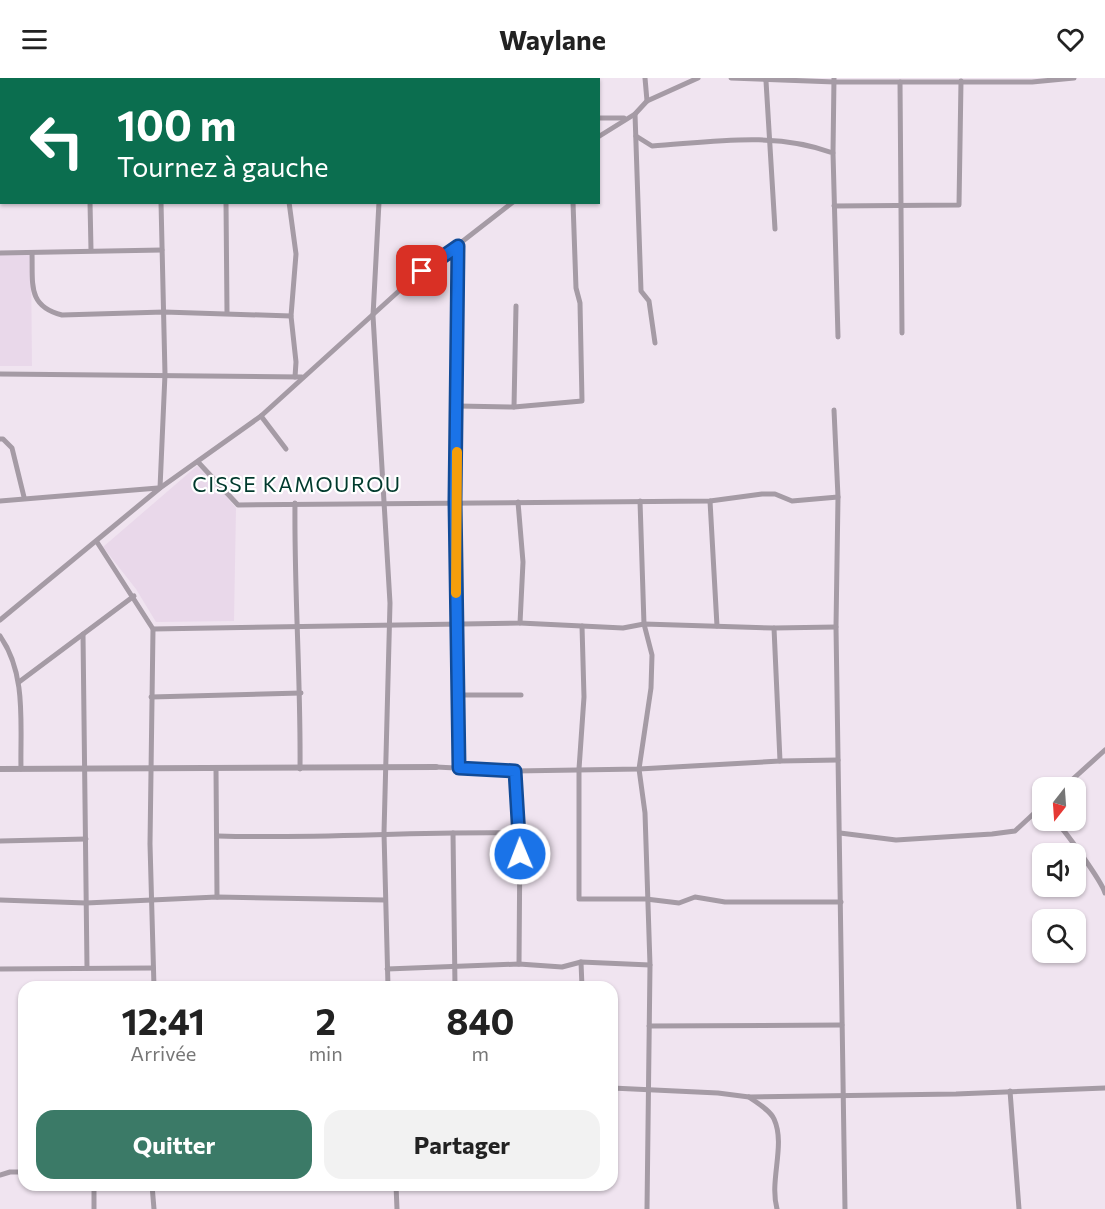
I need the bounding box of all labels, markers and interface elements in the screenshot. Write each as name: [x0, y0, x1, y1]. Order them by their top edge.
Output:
icon: menu: [18, 23, 51, 56]
text: Waylane: [499, 23, 606, 56]
icon: heart: [1054, 23, 1087, 56]
text: 100 m: [117, 98, 237, 150]
icon: left: [18, 102, 96, 180]
text: Tournez à gauche: [117, 150, 328, 183]
pin: [396, 245, 447, 296]
icon: arrive: [405, 254, 438, 287]
district label: CISSE KAMOUROU: [192, 471, 402, 496]
north arrow: [1032, 777, 1086, 831]
map controls: [1032, 777, 1086, 963]
position arrow: [488, 822, 552, 886]
button: sound: [1032, 843, 1086, 897]
button: search: [1032, 909, 1086, 963]
text: 12:41: [122, 998, 205, 1042]
text: 2: [315, 998, 336, 1042]
text: 840: [446, 998, 514, 1042]
text: Arrivée: [130, 1041, 196, 1065]
text: min: [309, 1041, 343, 1065]
text: m: [472, 1041, 489, 1065]
button: Quitter: [36, 1110, 312, 1179]
button: Partager: [324, 1110, 600, 1179]

